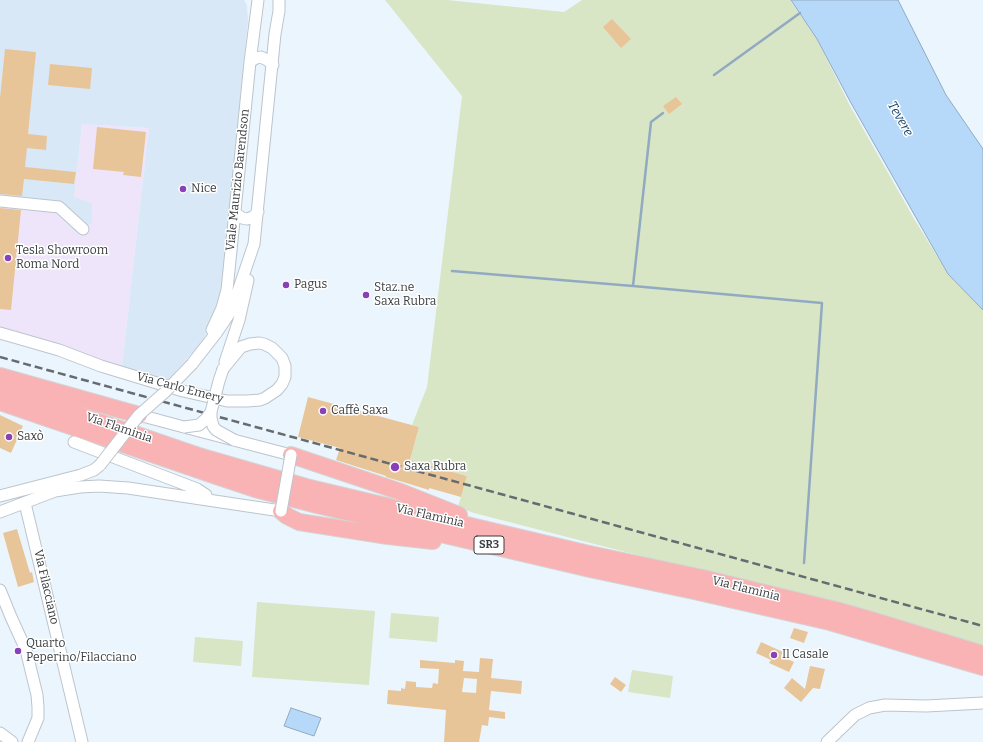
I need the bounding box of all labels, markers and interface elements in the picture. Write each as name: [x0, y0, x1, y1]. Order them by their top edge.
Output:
water label: Tevere: [884, 99, 916, 139]
street label: Viale Maurizio Barendson: [223, 108, 253, 252]
place label: Nice: [191, 182, 217, 196]
marker: Nice: [178, 184, 188, 194]
place label: Tesla Showroom Roma Nord: [16, 244, 108, 272]
marker: Tesla Showroom Roma Nord: [3, 253, 13, 263]
place label: Pagus: [294, 278, 327, 292]
marker: Pagus: [281, 280, 291, 290]
place label: Staz.ne Saxa Rubra: [374, 281, 436, 309]
marker: Staz.ne Saxa Rubra: [361, 290, 371, 300]
street label: Via Carlo Emery: [135, 370, 225, 406]
place label: Caffè Saxa: [331, 404, 388, 418]
marker: Caffè Saxa: [318, 406, 328, 416]
street label: Via Flaminia: [84, 410, 154, 446]
place label: Saxò: [17, 430, 44, 444]
marker: Saxò: [4, 432, 14, 442]
place label: Saxa Rubra: [404, 460, 466, 474]
marker: Saxa Rubra: [389, 461, 401, 473]
street label: Via Flaminia: [395, 501, 465, 531]
road number: SR3: [474, 536, 504, 554]
street label: Via Filacciano: [30, 548, 62, 626]
street label: Via Flaminia: [711, 574, 781, 604]
place label: Quarto Peperino/Filacciano: [26, 637, 137, 665]
marker: Quarto Peperino/Filacciano: [13, 646, 23, 656]
place label: Il Casale: [782, 648, 828, 662]
marker: Il Casale: [769, 650, 779, 660]

